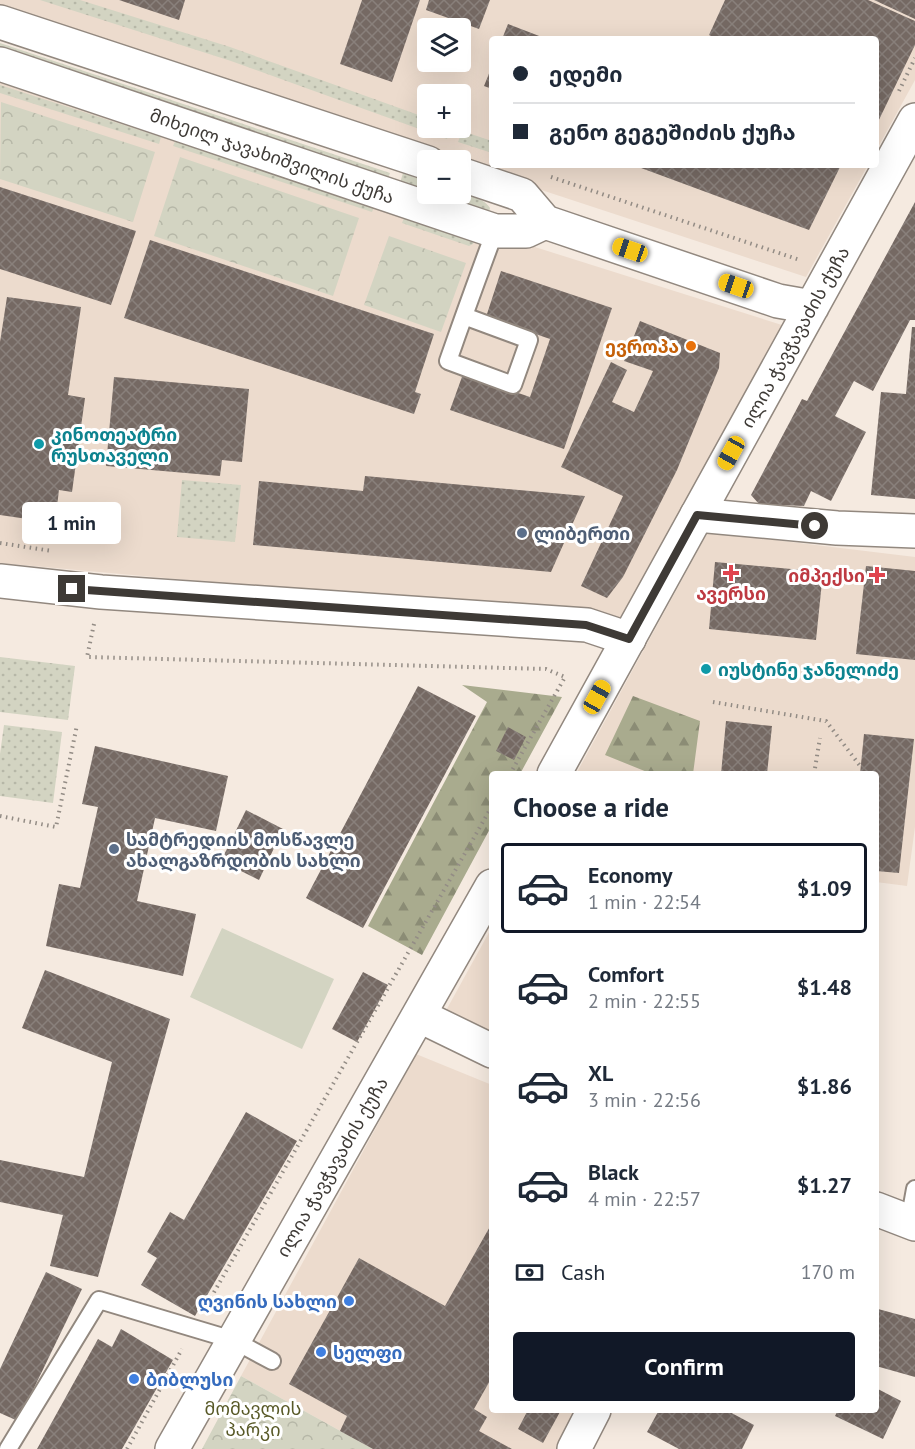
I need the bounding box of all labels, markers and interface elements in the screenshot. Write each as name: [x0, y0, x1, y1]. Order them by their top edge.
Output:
map controls: [417, 18, 471, 204]
button: layers: [417, 18, 471, 72]
text: ედემი: [549, 60, 623, 88]
button: +: [417, 84, 471, 138]
street label: მიხეილ ჯავახიშვილის ქუჩა: [147, 103, 397, 209]
text: გენო გეგეშიძის ქუჩა: [549, 118, 796, 146]
button: −: [417, 150, 471, 204]
car: [610, 236, 650, 264]
street label: ილია ჭავჭავაძის ქუჩა: [736, 242, 854, 432]
car: [716, 272, 756, 300]
place label: ევროპა: [605, 335, 679, 358]
marker: ევროპა: [684, 339, 698, 353]
place label: კინოთეატრი რუსთაველი: [51, 423, 177, 467]
car: [714, 433, 748, 473]
marker: კინოთეატრი რუსთაველი: [32, 437, 46, 451]
callout: 1 min: [22, 502, 122, 544]
text: 1 min: [47, 510, 96, 536]
route start: [801, 512, 828, 539]
place label: ლიბერთი: [534, 522, 630, 545]
marker: ლიბერთი: [515, 526, 529, 540]
place label: იმპექსი: [788, 564, 865, 587]
marker: ავერსი: [724, 566, 738, 580]
marker: იმპექსი: [870, 568, 884, 582]
route end: [58, 575, 85, 602]
place label: ავერსი: [696, 582, 766, 605]
place label: იუსტინე ჯანელიძე: [718, 658, 899, 681]
marker: იუსტინე ჯანელიძე: [699, 662, 713, 676]
car: [580, 677, 614, 717]
text: Choose a ride: [513, 790, 669, 824]
place label: სამტრედიის მოსწავლე ახალგაზრდობის სახლი: [126, 828, 361, 872]
marker: სამტრედიის მოსწავლე ახალგაზრდობის სახლი: [107, 842, 121, 856]
icon: car: [516, 861, 570, 915]
text: Economy: [588, 861, 672, 889]
text: $1.09: [797, 874, 852, 902]
text: 1 min · 22:54: [588, 889, 701, 915]
icon: car: [516, 960, 570, 1014]
text: Comfort: [588, 960, 664, 988]
text: $1.48: [797, 973, 852, 1001]
text: 2 min · 22:55: [588, 988, 701, 1014]
icon: car: [516, 1059, 570, 1113]
text: XL: [588, 1059, 613, 1087]
text: $1.86: [797, 1072, 852, 1100]
street label: ილია ჭავჭავაძის ქუჩა: [271, 1073, 393, 1261]
text: 3 min · 22:56: [588, 1087, 701, 1113]
icon: car: [516, 1158, 570, 1212]
text: Black: [588, 1158, 639, 1186]
text: $1.27: [797, 1171, 852, 1199]
text: 4 min · 22:57: [588, 1186, 701, 1212]
icon: cash: [513, 1256, 546, 1289]
text: Cash: [561, 1258, 605, 1286]
text: 170 m: [801, 1259, 855, 1285]
place label: ღვინის სახლი: [198, 1290, 337, 1313]
marker: ღვინის სახლი: [342, 1294, 356, 1308]
button: Confirm: [513, 1332, 855, 1401]
place label: სელფი: [333, 1341, 403, 1364]
marker: სელფი: [314, 1345, 328, 1359]
place label: ბიბლუსი: [146, 1368, 233, 1391]
marker: ბიბლუსი: [127, 1372, 141, 1386]
park label: მომავლის პარკი: [205, 1397, 301, 1441]

